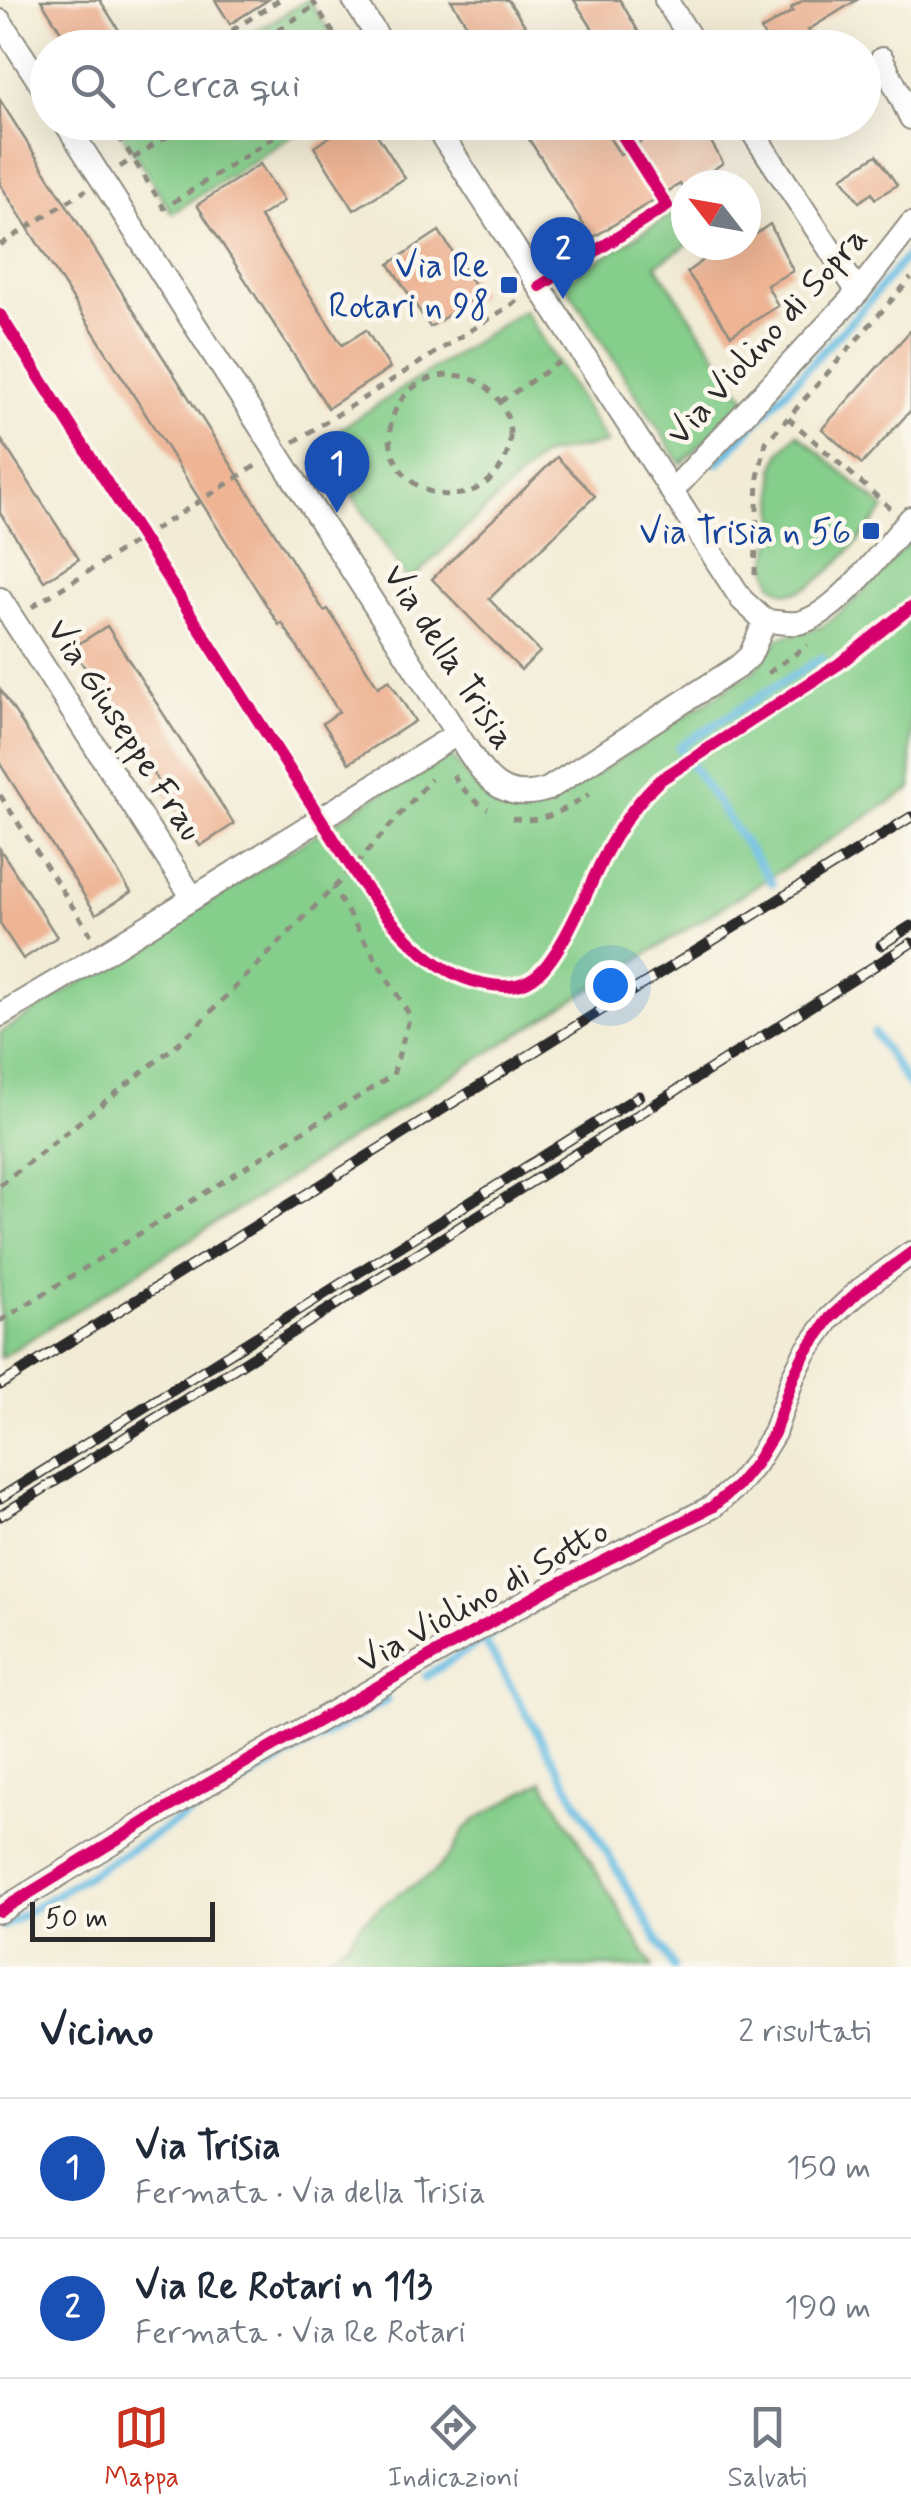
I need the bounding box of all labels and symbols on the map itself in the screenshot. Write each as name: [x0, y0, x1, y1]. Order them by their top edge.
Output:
north arrow: [671, 170, 761, 260]
pin: 2: [530, 216, 596, 299]
street label: Via Violino di Sopra: [657, 217, 878, 456]
place label: Via Re Rotari n 98: [329, 244, 489, 330]
marker: Via Re Rotari n 98: [498, 274, 520, 296]
pin: 1: [304, 430, 370, 513]
place label: Via Trisia n 56: [639, 510, 851, 556]
marker: Via Trisia n 56: [860, 520, 882, 542]
street label: Via della Trisia: [371, 556, 525, 759]
street label: Via Giuseppe Frau: [35, 610, 213, 850]
your location: [585, 960, 636, 1011]
street label: Via Violino di Sotto: [349, 1509, 617, 1685]
scale bar: [30, 1897, 215, 1942]

